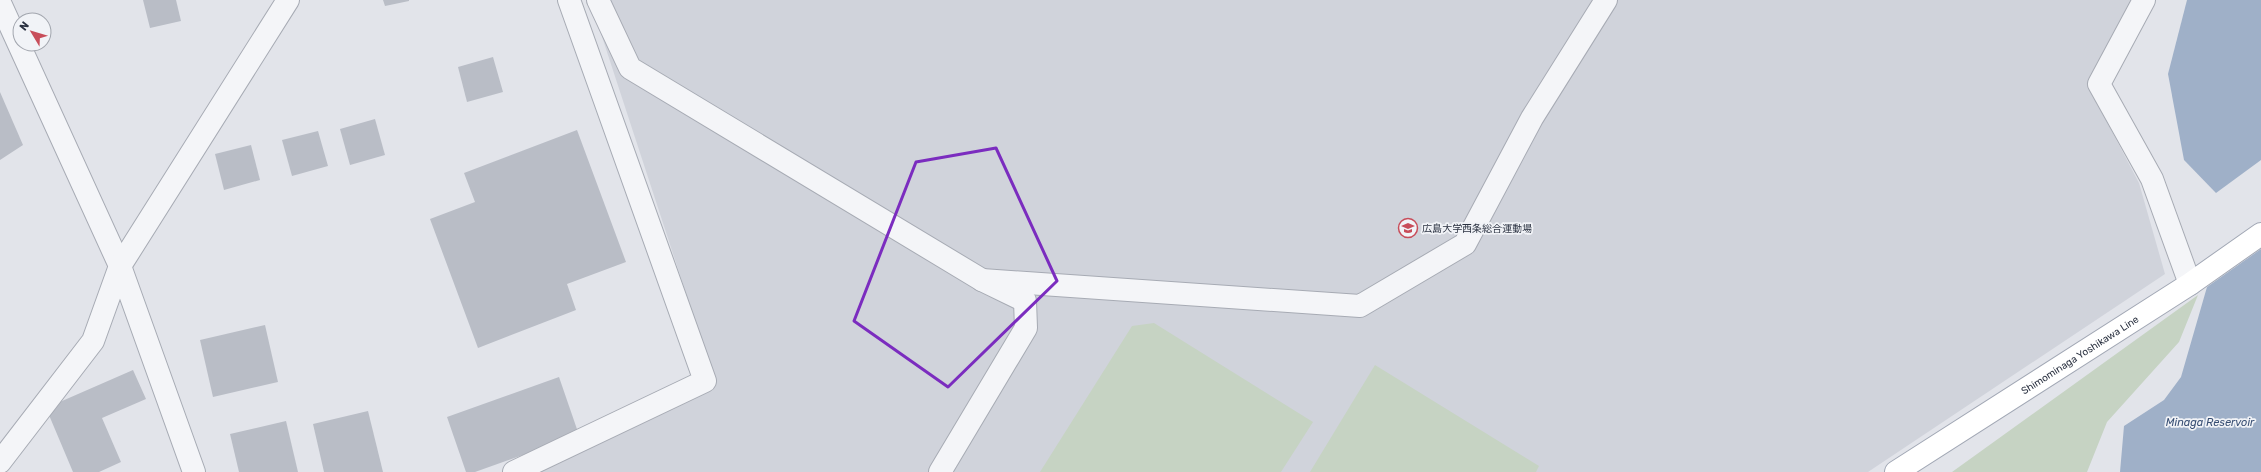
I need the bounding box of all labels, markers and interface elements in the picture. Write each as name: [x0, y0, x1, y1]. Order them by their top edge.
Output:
north arrow: [12, 12, 52, 52]
text: N: [17, 19, 32, 33]
school or university icon: 広島大学西条総合運動場: [1397, 217, 1419, 239]
place label: 広島大学西条総合運動場: [1422, 223, 1532, 235]
street label: Shimominaga Yoshikawa Line: [2019, 313, 2142, 397]
water label: Minaga Reservoir: [2166, 416, 2255, 429]

